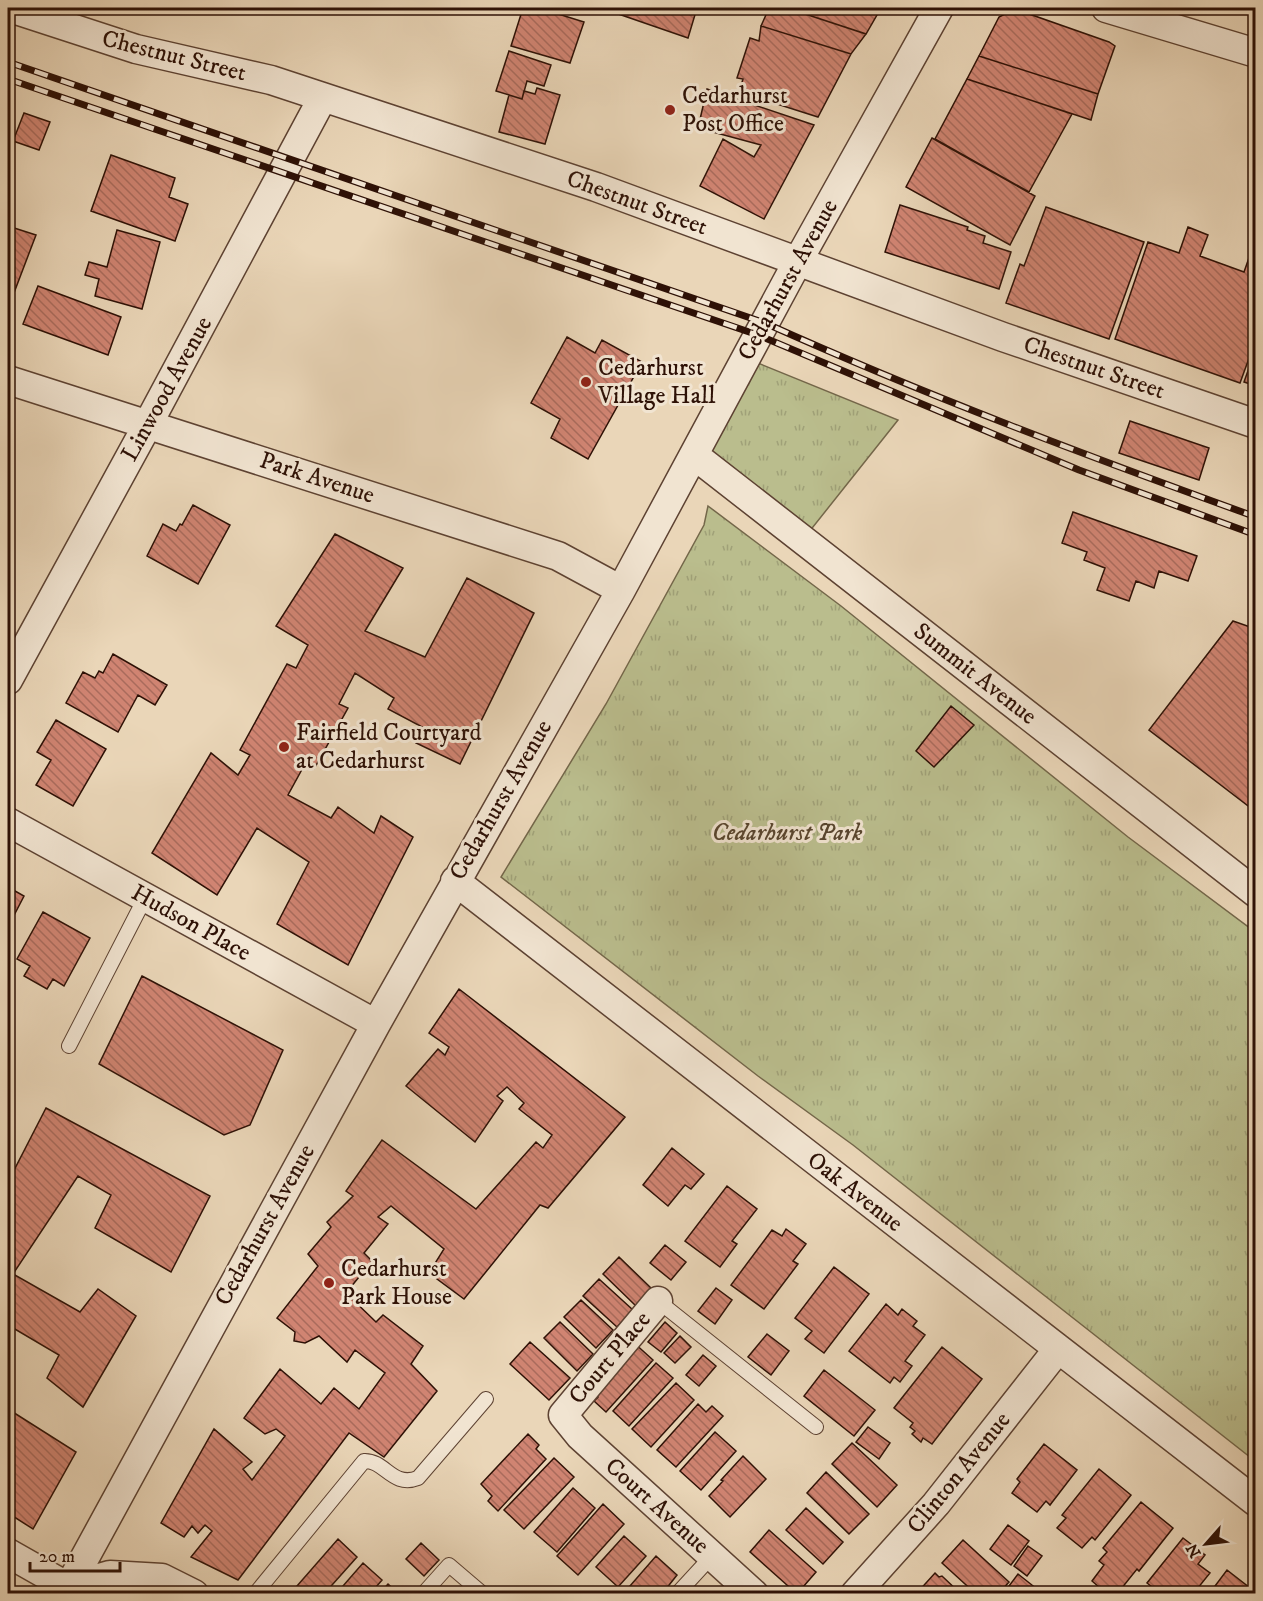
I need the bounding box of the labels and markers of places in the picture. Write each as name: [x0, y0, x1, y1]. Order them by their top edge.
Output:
place label: Cedarhurst Post Office: [682, 81, 788, 139]
marker: Cedarhurst Post Office: [663, 103, 677, 117]
place label: Cedarhurst Village Hall: [597, 353, 716, 411]
marker: Cedarhurst Village Hall: [579, 375, 593, 389]
place label: Fairfield Courtyard at Cedarhurst: [296, 718, 481, 776]
marker: Fairfield Courtyard at Cedarhurst: [277, 740, 291, 754]
place label: Cedarhurst Park House: [341, 1254, 452, 1312]
marker: Cedarhurst Park House: [322, 1276, 336, 1290]

